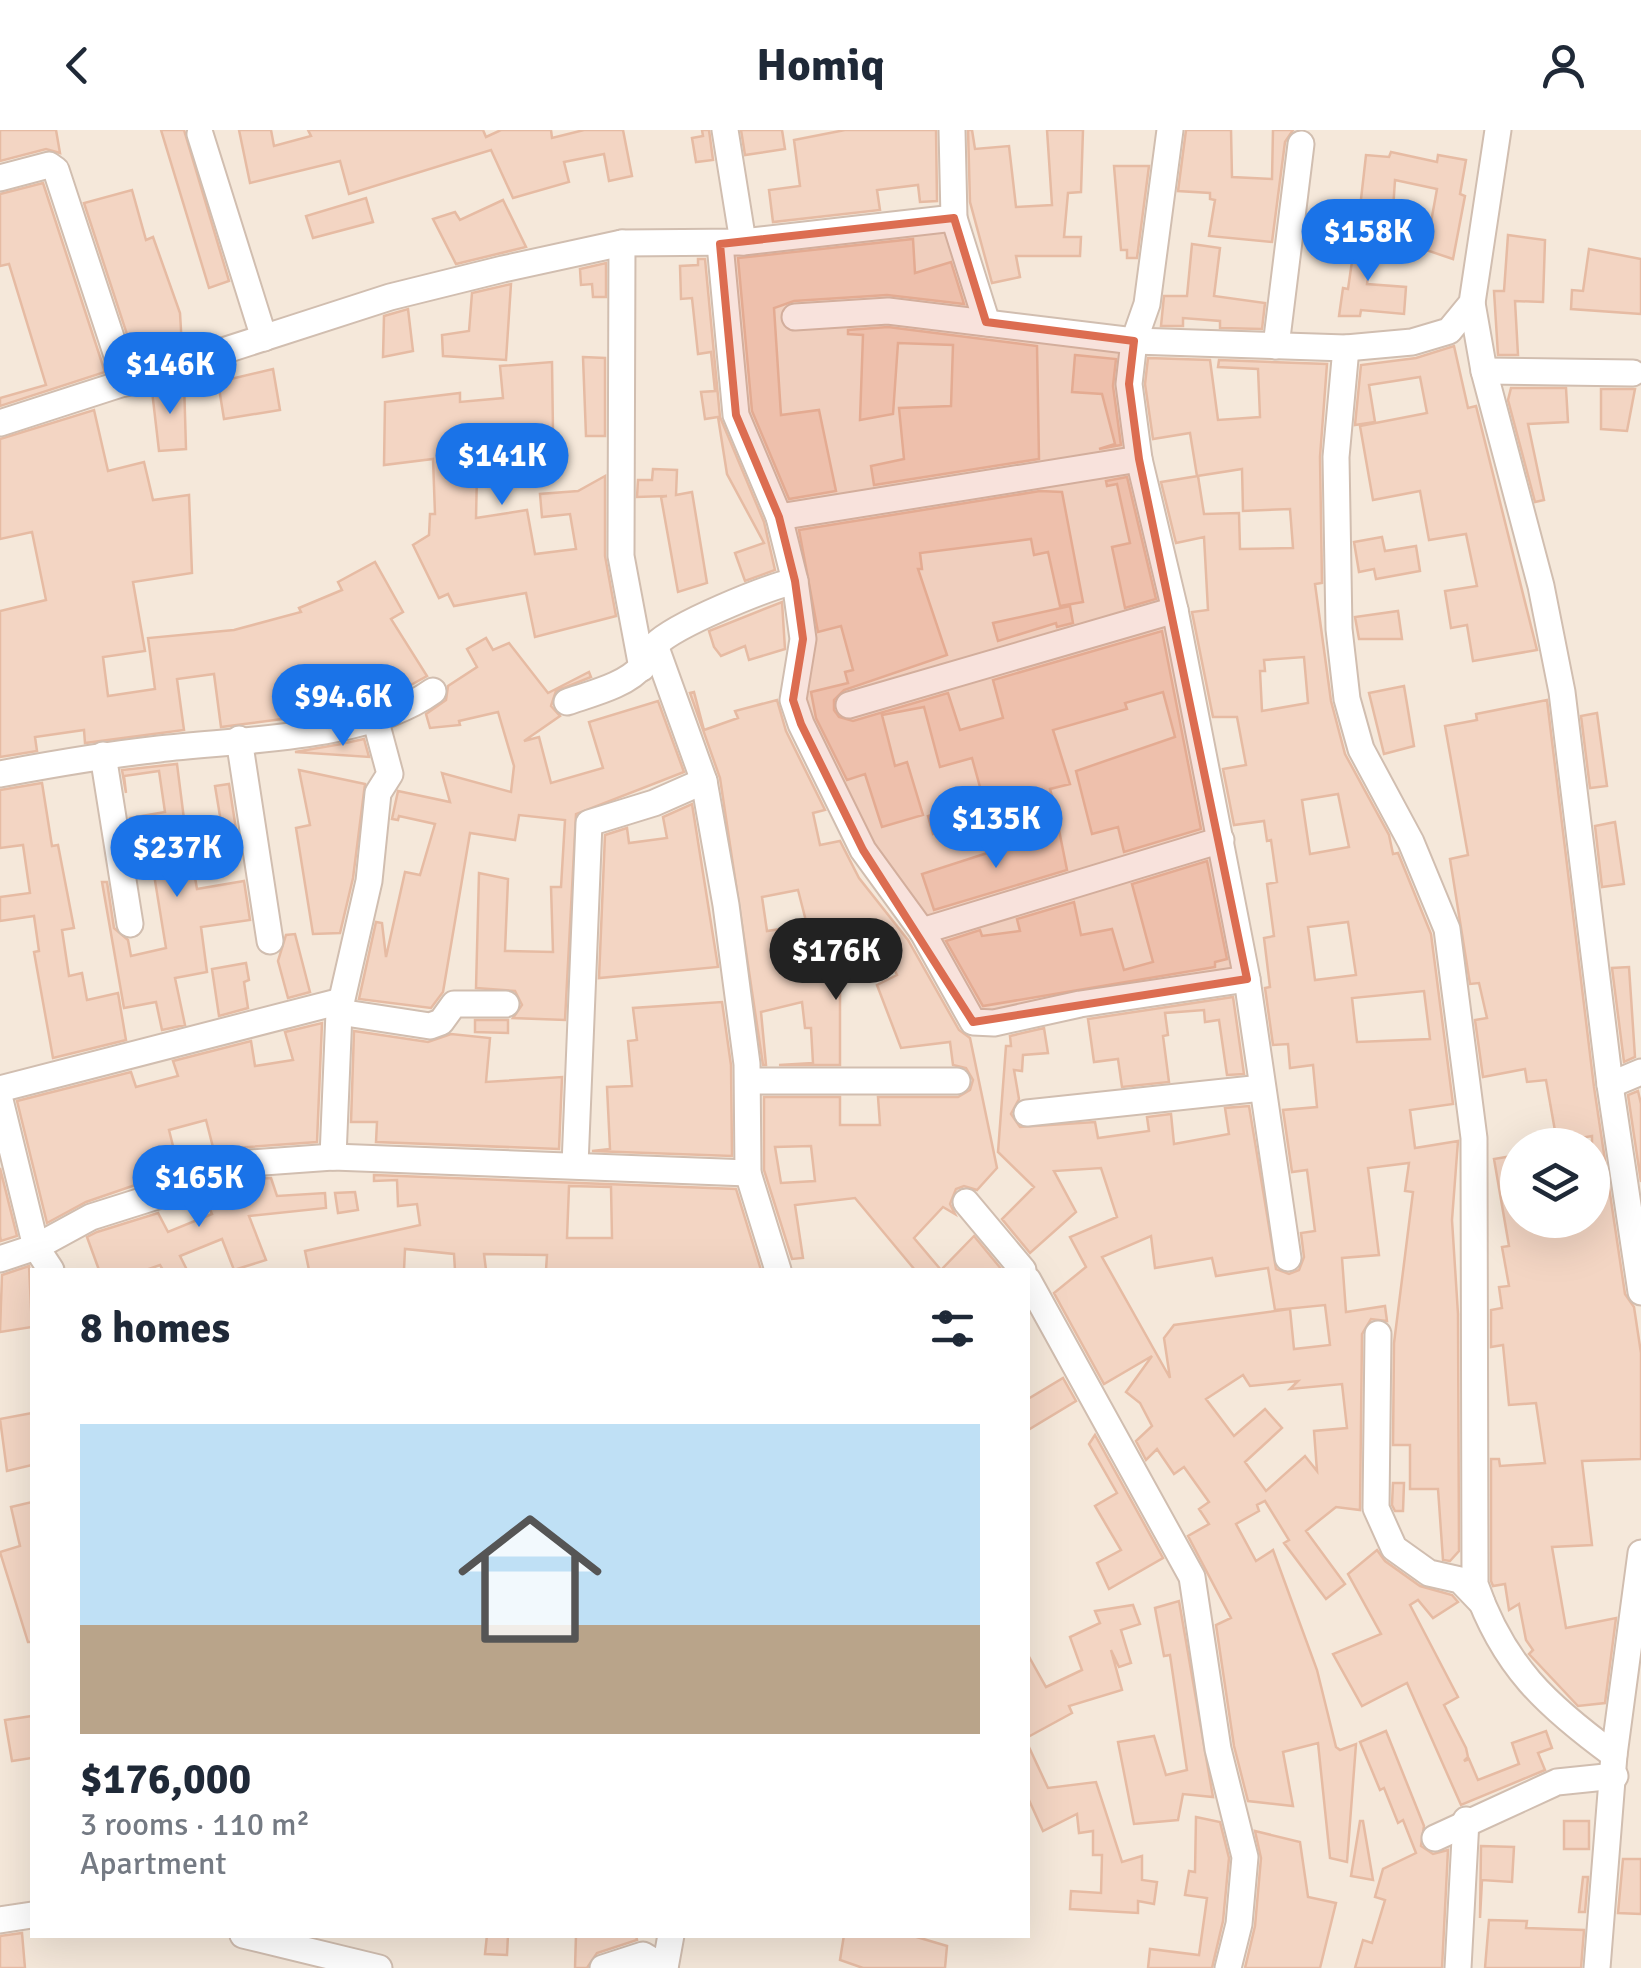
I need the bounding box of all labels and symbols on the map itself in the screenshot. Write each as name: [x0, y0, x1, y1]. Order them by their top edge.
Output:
pin: $158K: [1298, 199, 1438, 284]
pin: $146K: [100, 332, 240, 417]
pin: $141K: [432, 423, 572, 508]
pin: $94.6K: [262, 664, 424, 749]
pin: $135K: [926, 786, 1066, 871]
pin: $237K: [107, 815, 247, 900]
pin: $176K: [766, 918, 906, 1003]
pin: $165K: [129, 1145, 269, 1230]

